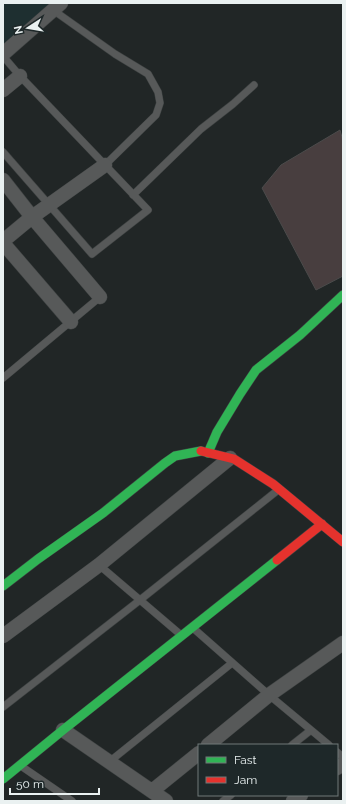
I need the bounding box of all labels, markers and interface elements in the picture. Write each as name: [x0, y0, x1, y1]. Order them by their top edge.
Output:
north arrow: [8, 8, 48, 48]
text: N: [11, 25, 26, 35]
legend: [198, 744, 338, 796]
text: Fast: [234, 753, 257, 767]
scale bar: [10, 770, 99, 796]
text: Jam: [234, 773, 257, 787]
text: 50 m: [16, 777, 44, 791]

